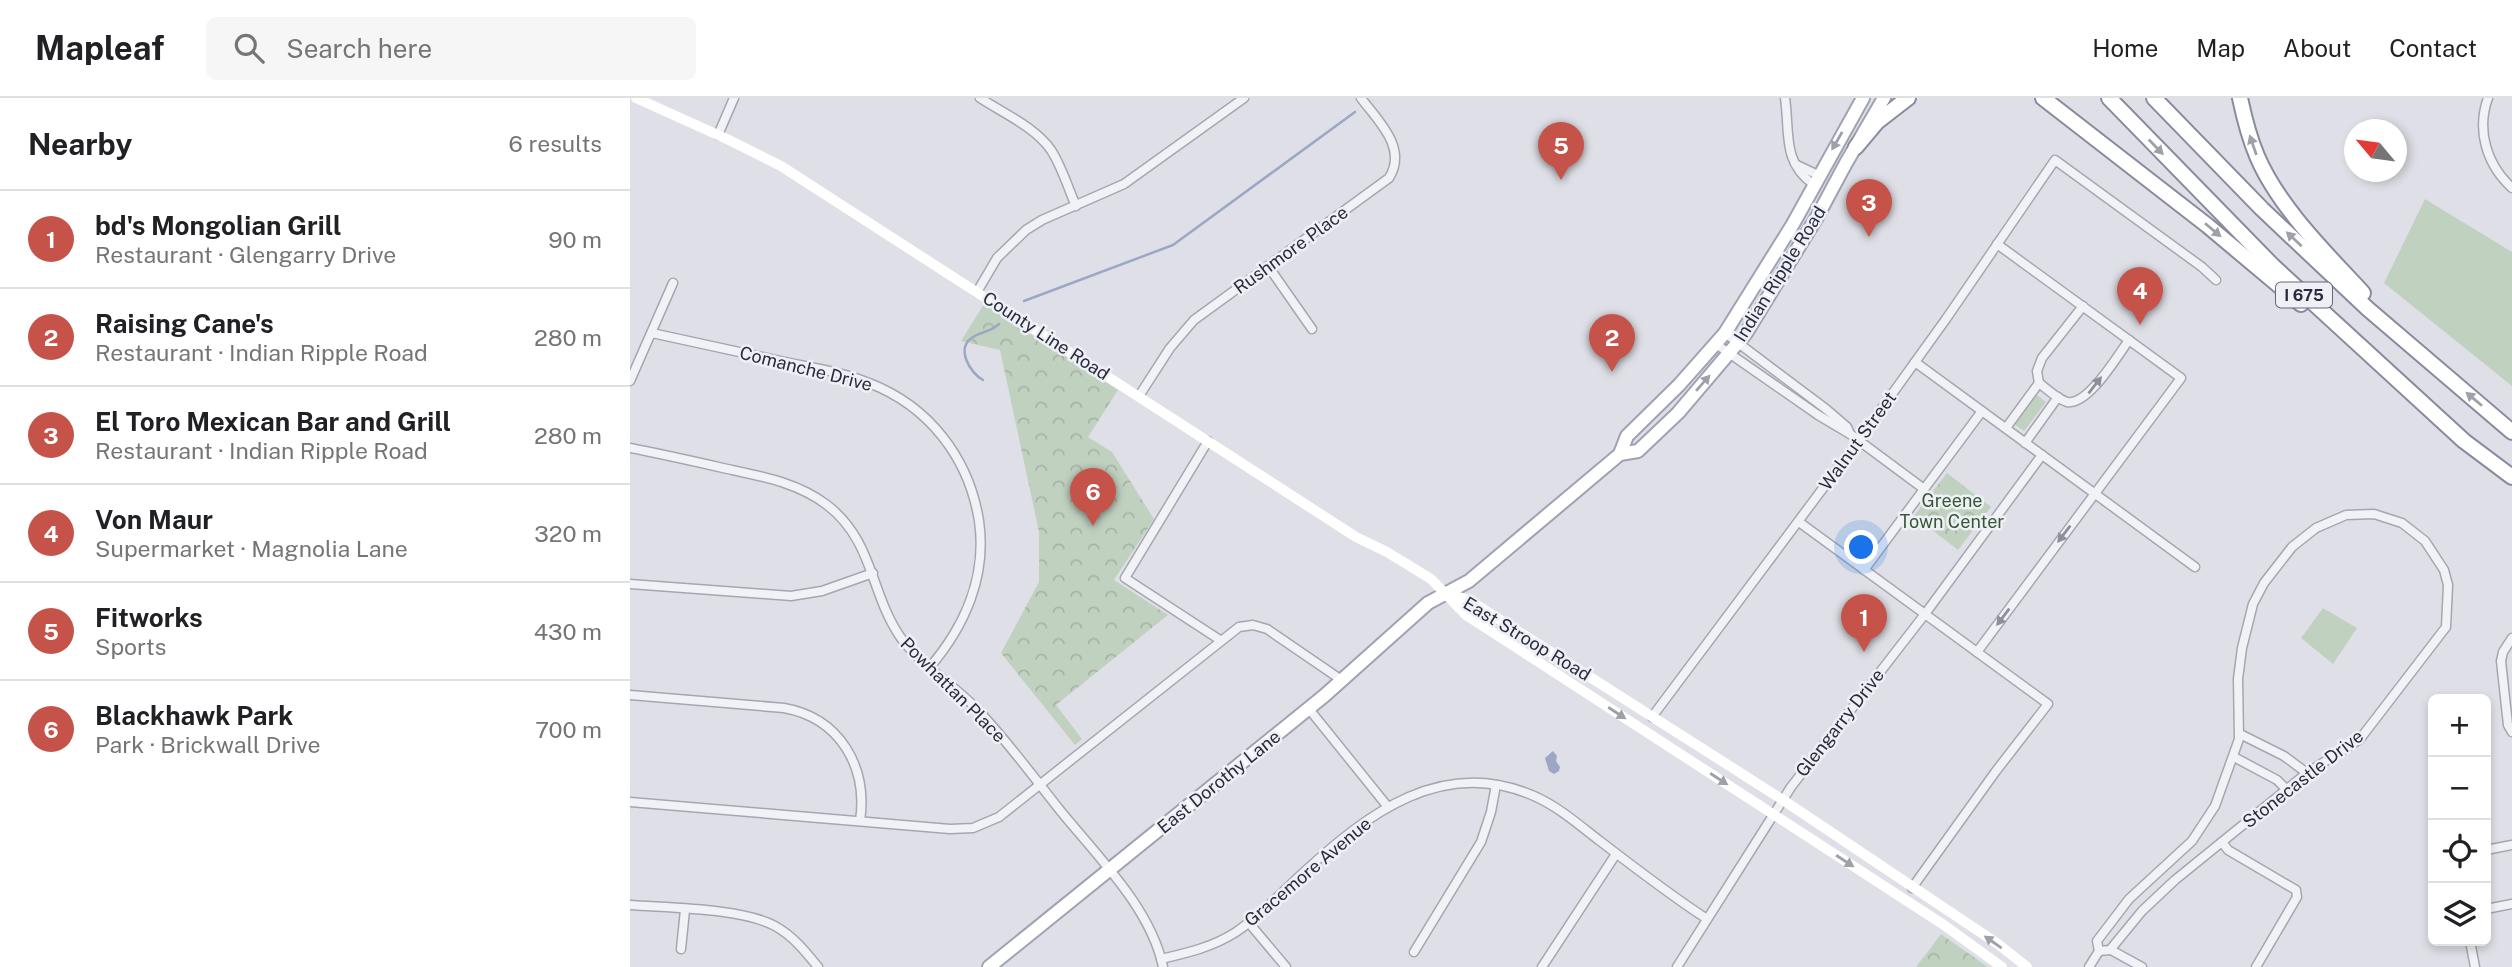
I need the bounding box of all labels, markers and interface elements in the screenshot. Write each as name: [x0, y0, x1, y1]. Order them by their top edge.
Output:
search box: [206, 17, 696, 80]
text: Mapleaf: [35, 29, 164, 67]
icon: search: [230, 29, 268, 67]
text: Search here: [286, 33, 432, 64]
text: Home: [2092, 34, 2158, 62]
text: Map: [2196, 34, 2245, 62]
text: About: [2283, 34, 2351, 62]
text: Contact: [2389, 34, 2477, 62]
north arrow: [2344, 119, 2407, 182]
pin: 5: [1538, 122, 1584, 180]
text: Nearby: [28, 126, 132, 162]
text: 6 results: [509, 130, 602, 157]
one-way arrow: [1831, 131, 1844, 150]
one-way arrow: [2247, 135, 2258, 156]
one-way arrow: [2148, 139, 2164, 155]
pin: 3: [1846, 179, 1892, 237]
street label: Rushmore Place: [1230, 201, 1352, 298]
street label: Indian Ripple Road: [1729, 202, 1830, 345]
text: bd's Mongolian Grill: [95, 210, 341, 241]
one-way arrow: [2204, 222, 2221, 237]
text: 1: [46, 226, 56, 253]
text: 90 m: [548, 226, 602, 253]
one-way arrow: [2286, 231, 2303, 247]
text: Restaurant · Glengarry Drive: [95, 241, 396, 268]
pin: 4: [2117, 267, 2163, 325]
road number: I 675: [2276, 282, 2332, 308]
street label: County Line Road: [979, 287, 1113, 384]
text: Raising Cane's: [95, 308, 274, 339]
pin: 2: [1589, 314, 1635, 372]
text: 2: [44, 324, 58, 351]
text: 280 m: [534, 324, 602, 351]
text: Restaurant · Indian Ripple Road: [95, 339, 428, 366]
street label: Comanche Drive: [738, 342, 875, 395]
one-way arrow: [1695, 374, 1711, 392]
one-way arrow: [2088, 376, 2103, 394]
street label: Walnut Street: [1815, 387, 1900, 494]
one-way arrow: [2465, 392, 2482, 407]
text: El Toro Mexican Bar and Grill: [95, 406, 451, 437]
text: 3: [43, 422, 59, 449]
text: 280 m: [534, 422, 602, 449]
text: Restaurant · Indian Ripple Road: [95, 437, 428, 464]
pin: 6: [1070, 468, 1116, 526]
park label: Greene Town Center: [1900, 490, 2004, 532]
text: Von Maur: [95, 504, 213, 535]
text: 4: [43, 520, 59, 547]
text: 320 m: [534, 520, 602, 547]
one-way arrow: [2058, 525, 2072, 543]
your location: [1844, 530, 1878, 564]
text: Supermarket · Magnolia Lane: [95, 535, 408, 562]
street label: East Stroop Road: [1460, 592, 1595, 685]
pin: 1: [1841, 594, 1887, 652]
text: Fitworks: [95, 602, 203, 633]
one-way arrow: [1996, 608, 2010, 626]
text: 5: [43, 618, 59, 645]
text: 430 m: [534, 618, 602, 645]
text: Sports: [95, 633, 166, 660]
street label: Powhattan Place: [897, 633, 1010, 746]
street label: Glengarry Drive: [1791, 665, 1888, 781]
map controls: [2428, 694, 2491, 946]
button: +: [2428, 694, 2491, 757]
text: Blackhawk Park: [95, 700, 293, 731]
one-way arrow: [1607, 707, 1626, 720]
text: 6: [43, 716, 59, 743]
text: 700 m: [535, 716, 602, 743]
street label: Stonecastle Drive: [2238, 725, 2367, 832]
street label: East Dorothy Lane: [1153, 726, 1284, 838]
text: Park · Brickwall Drive: [95, 731, 321, 758]
button: −: [2428, 757, 2491, 820]
one-way arrow: [1709, 773, 1729, 786]
street label: Gracemore Avenue: [1240, 813, 1375, 931]
button: locate: [2428, 820, 2491, 883]
one-way arrow: [1835, 854, 1855, 867]
button: layers: [2428, 883, 2491, 946]
one-way arrow: [1984, 935, 2002, 949]

